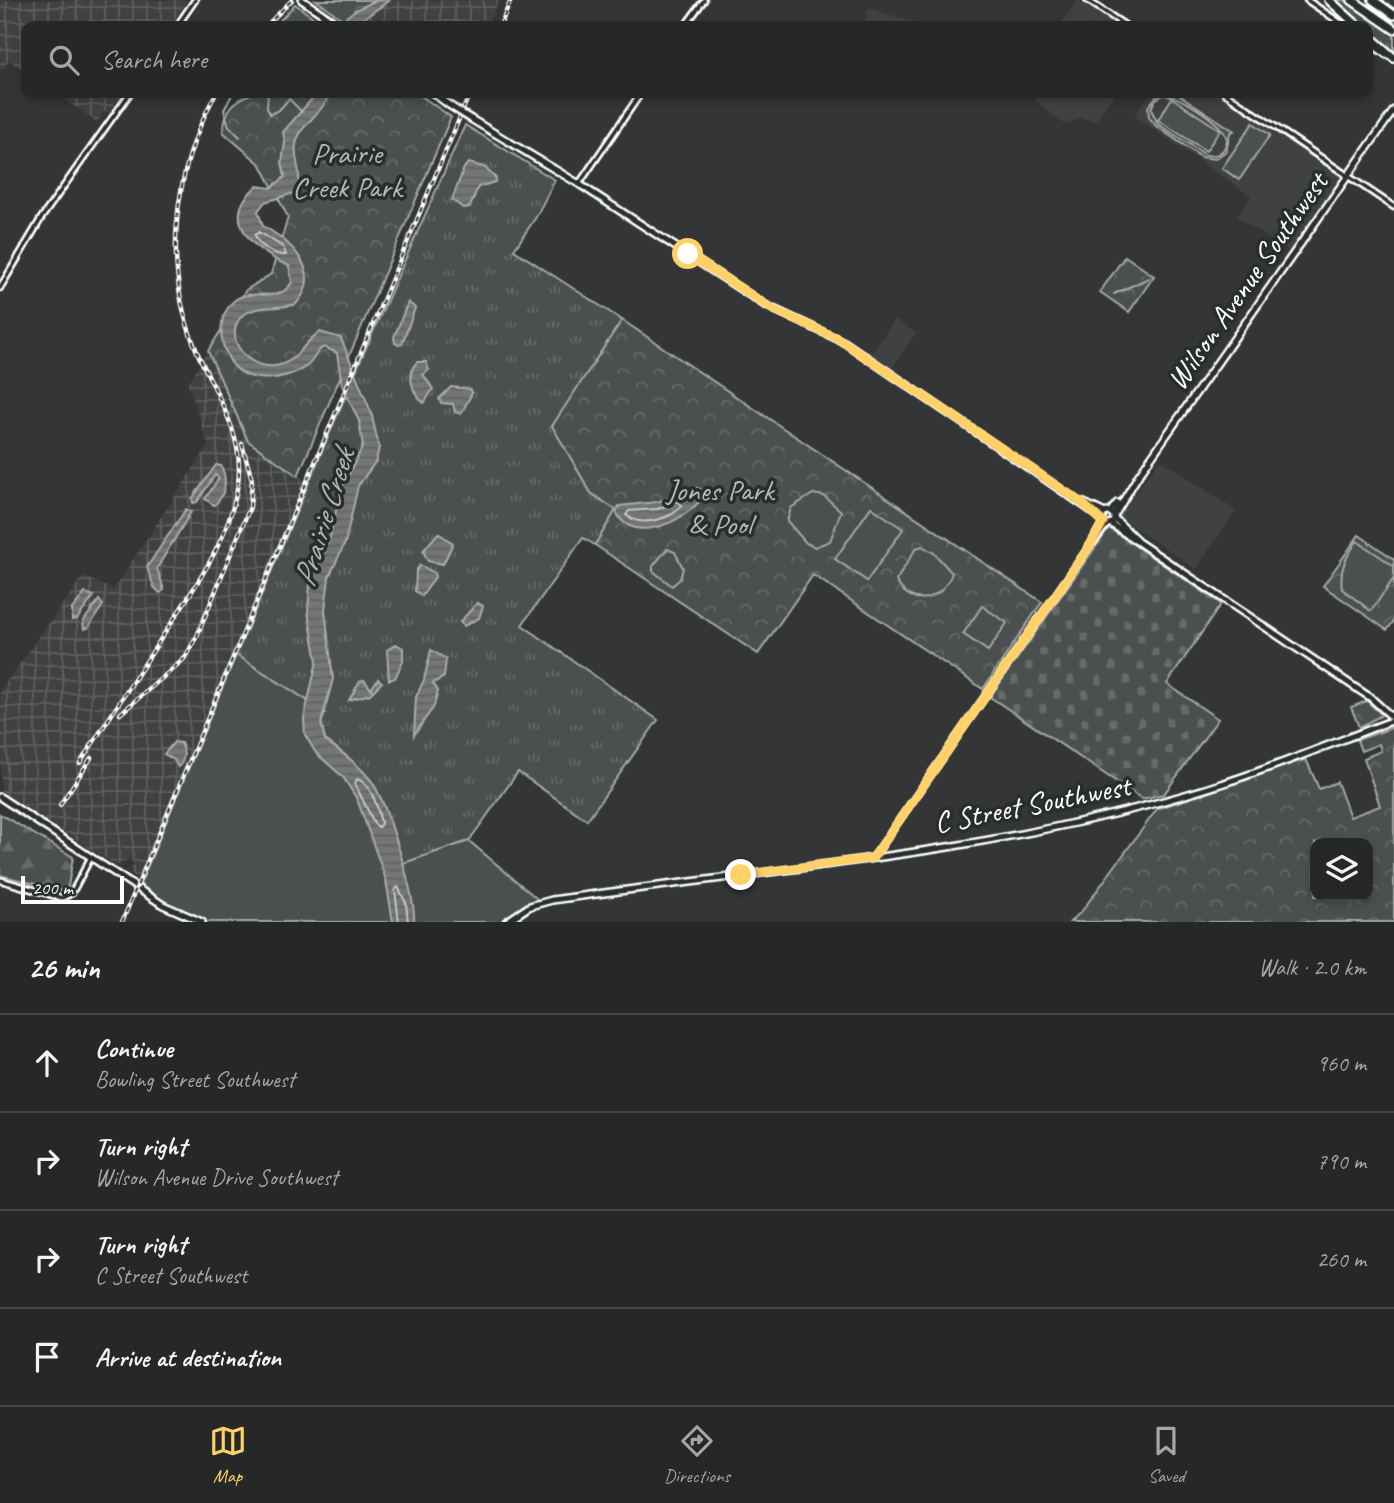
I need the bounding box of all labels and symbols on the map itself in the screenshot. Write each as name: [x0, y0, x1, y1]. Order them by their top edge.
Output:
park label: Prairie Creek Park: [292, 134, 404, 206]
street label: Wilson Avenue Southwest: [1158, 163, 1338, 397]
route start: [672, 238, 703, 269]
water label: Prairie Creek: [283, 440, 365, 592]
park label: Jones Park & Pool: [665, 471, 776, 543]
street label: C Street Southwest: [931, 766, 1136, 842]
route end: [725, 859, 756, 890]
scale bar: [21, 873, 124, 905]

